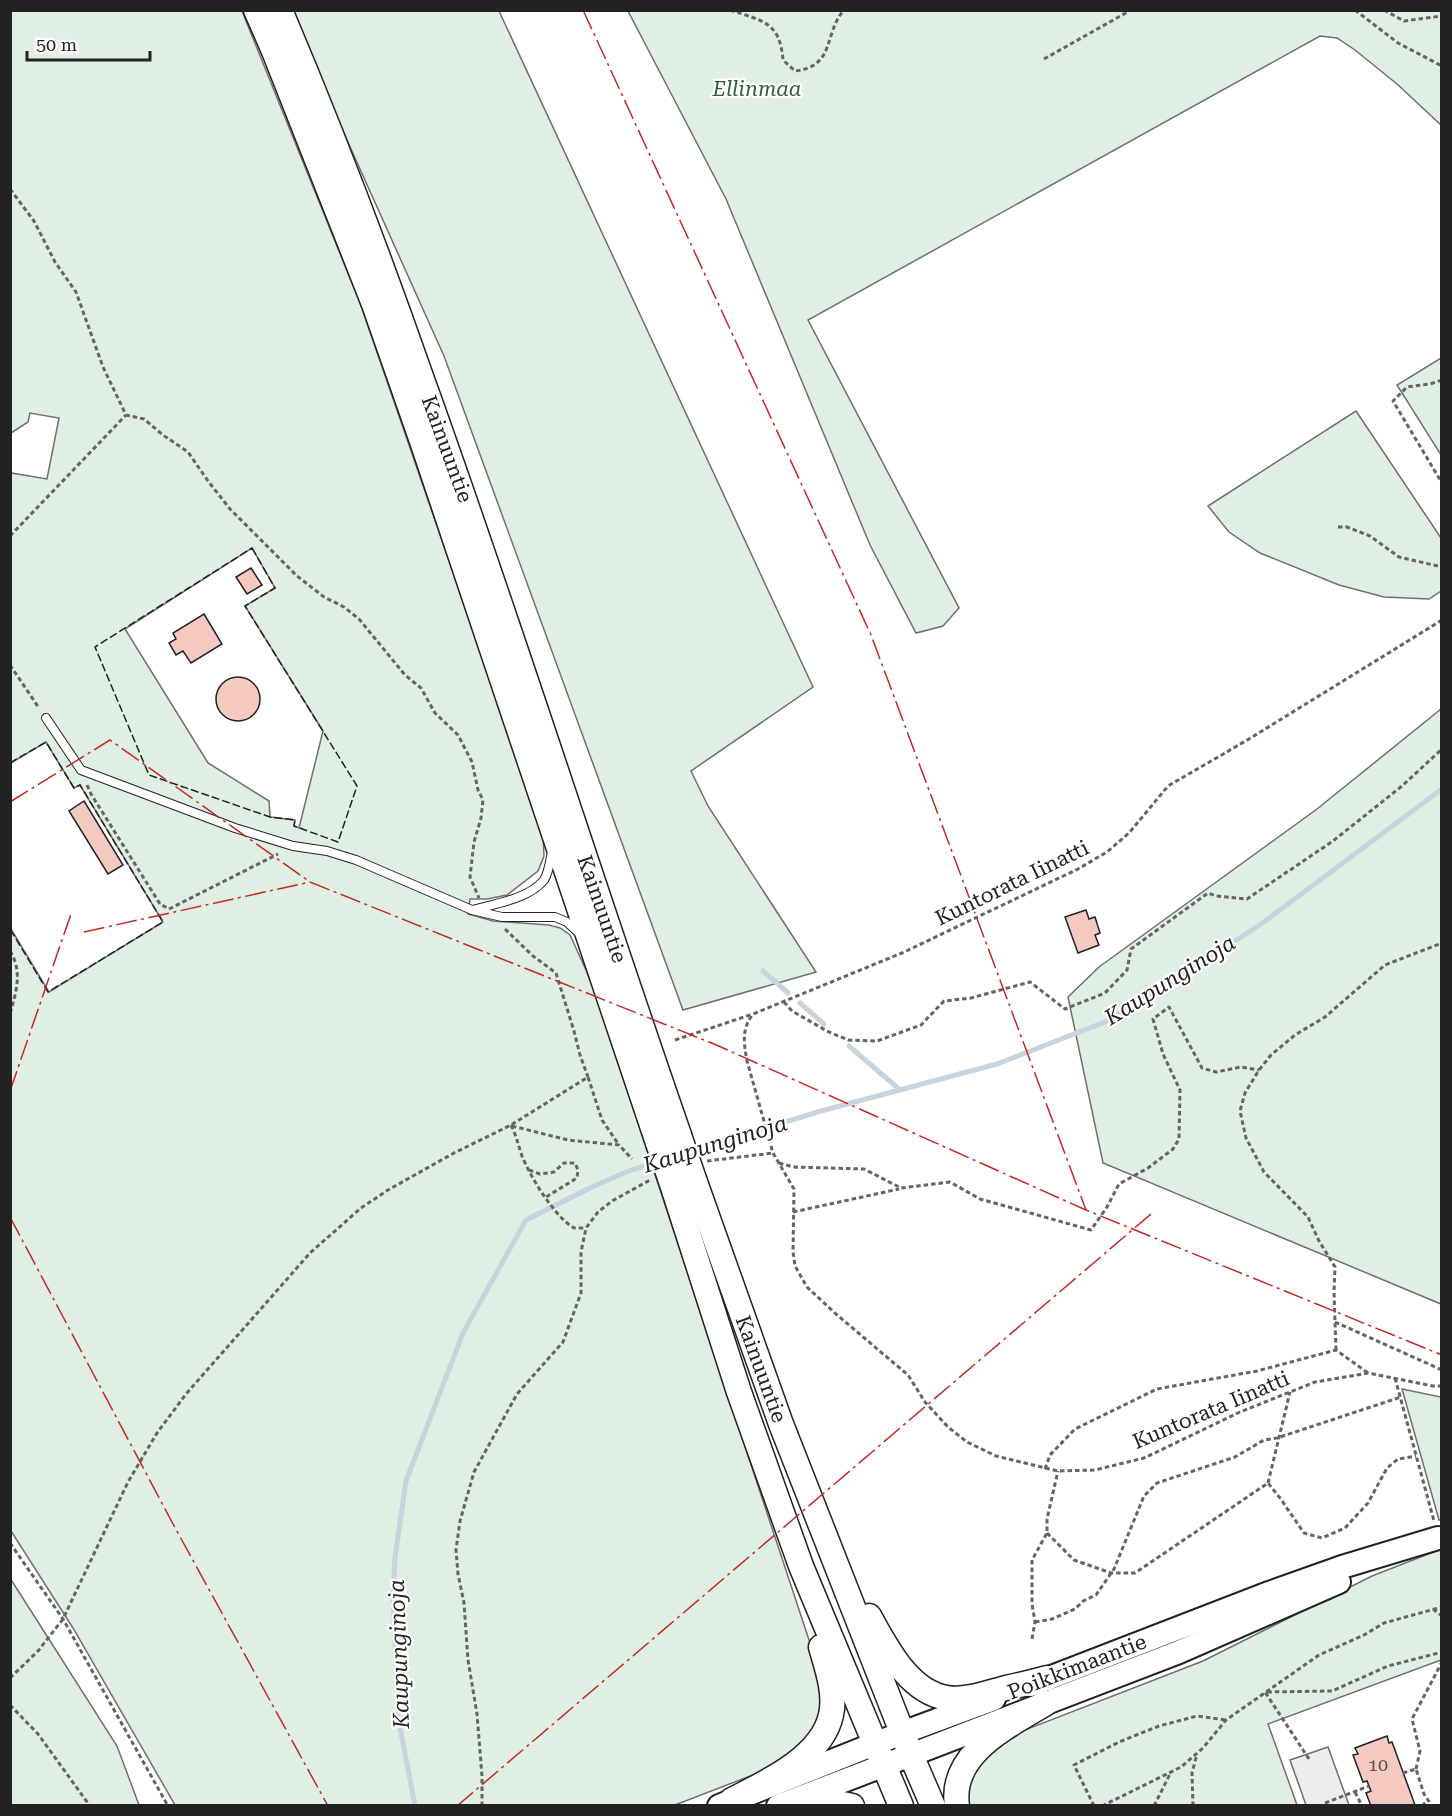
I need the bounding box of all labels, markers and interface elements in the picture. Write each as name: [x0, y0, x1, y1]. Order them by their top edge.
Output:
scale bar: [27, 24, 150, 62]
text: 50 m: [36, 34, 77, 55]
park label: Ellinmaa: [712, 77, 801, 101]
street label: Kainuuntie: [417, 392, 477, 506]
street label: Kuntorata Iinatti: [931, 835, 1093, 931]
street label: Kainuuntie: [572, 852, 632, 966]
water label: Kaupunginoja: [1099, 930, 1240, 1031]
water label: Kaupunginoja: [639, 1110, 790, 1178]
street label: Kainuuntie: [731, 1312, 791, 1426]
street label: Kuntorata Iinatti: [1129, 1366, 1293, 1454]
water label: Kaupunginoja: [384, 1579, 414, 1730]
street label: Poikkimaantie: [1004, 1630, 1150, 1704]
house number: 10: [1368, 1754, 1388, 1775]

